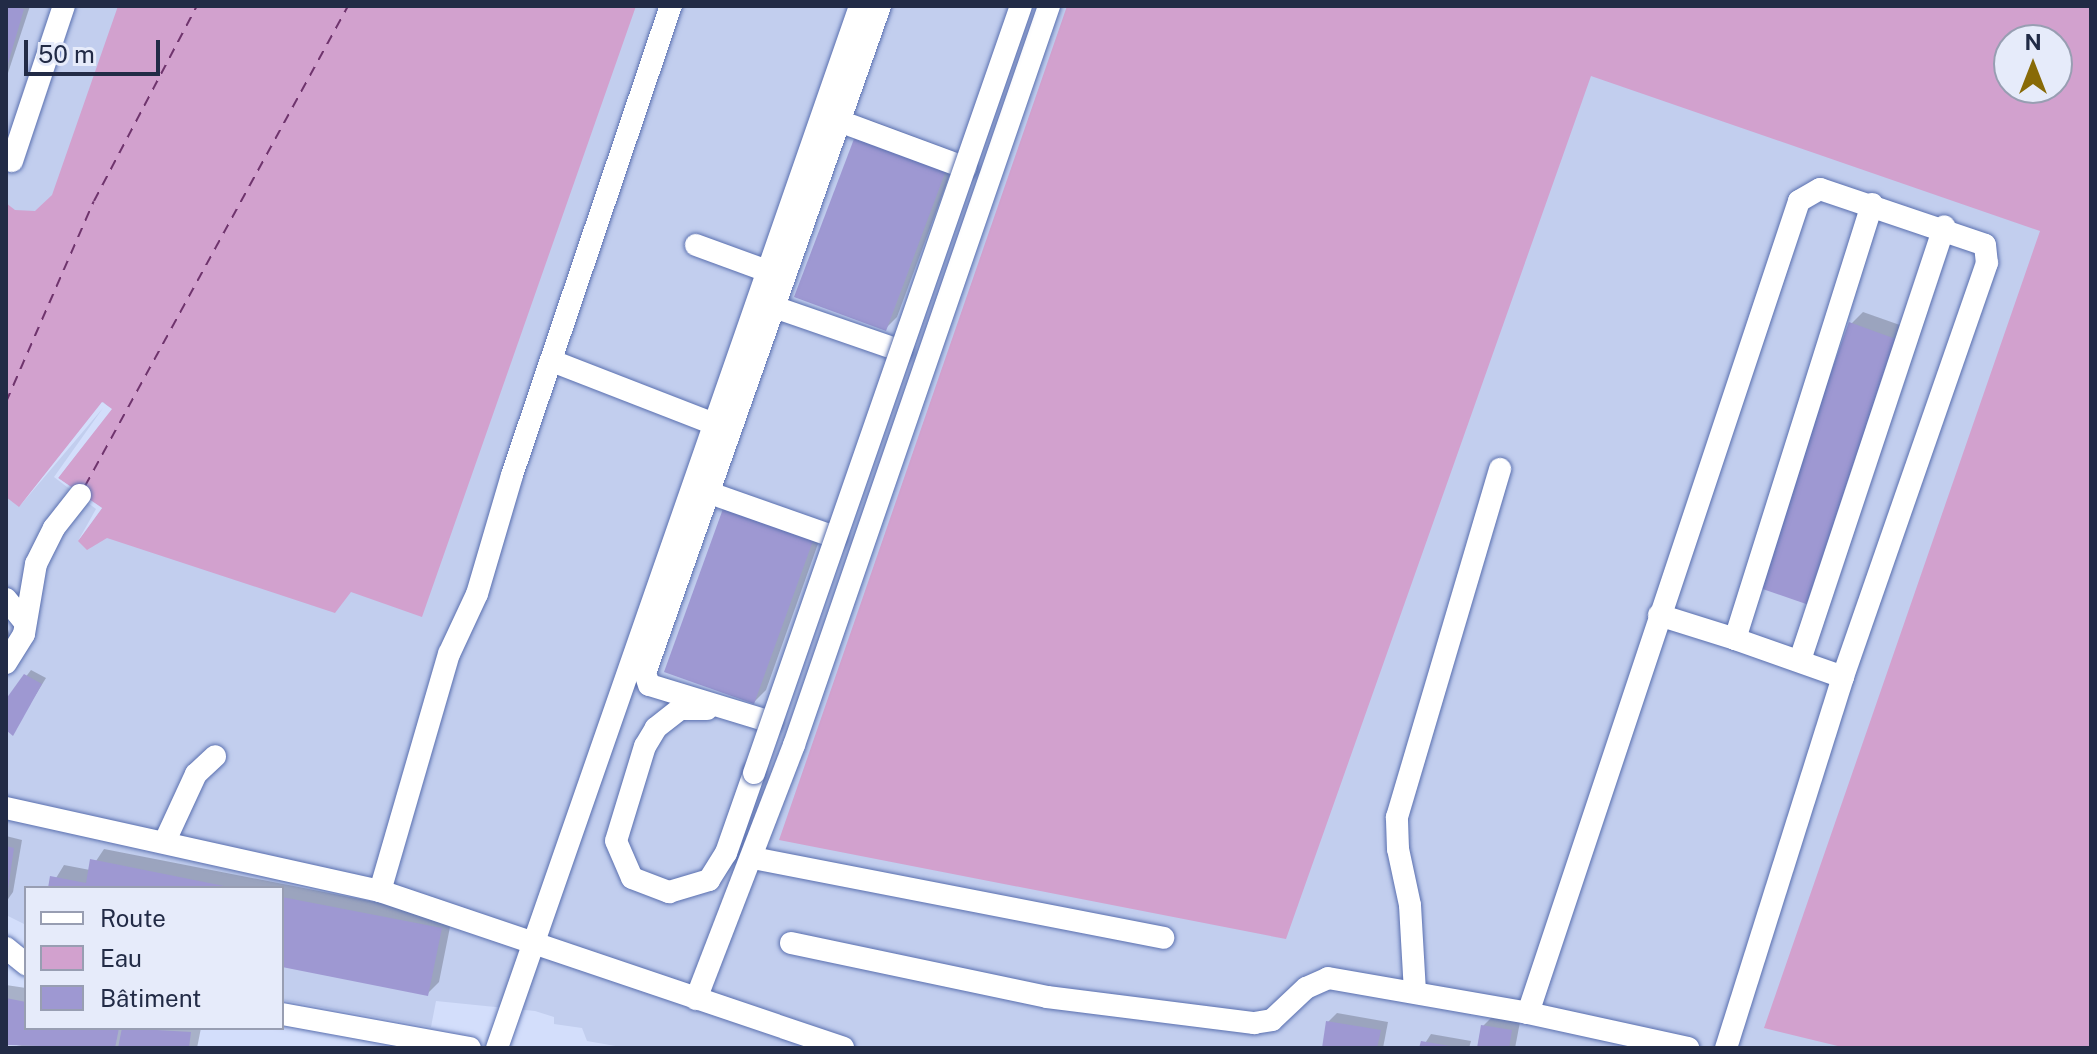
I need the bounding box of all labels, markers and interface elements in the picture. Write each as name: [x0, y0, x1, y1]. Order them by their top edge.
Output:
scale bar: [28, 24, 164, 74]
north arrow: [1993, 24, 2073, 104]
text: N: [2024, 29, 2042, 55]
text: 50 m: [38, 40, 95, 68]
legend: [24, 886, 284, 1030]
text: Route: [100, 904, 166, 932]
text: Eau: [100, 944, 142, 972]
text: Bâtiment: [100, 984, 201, 1012]

